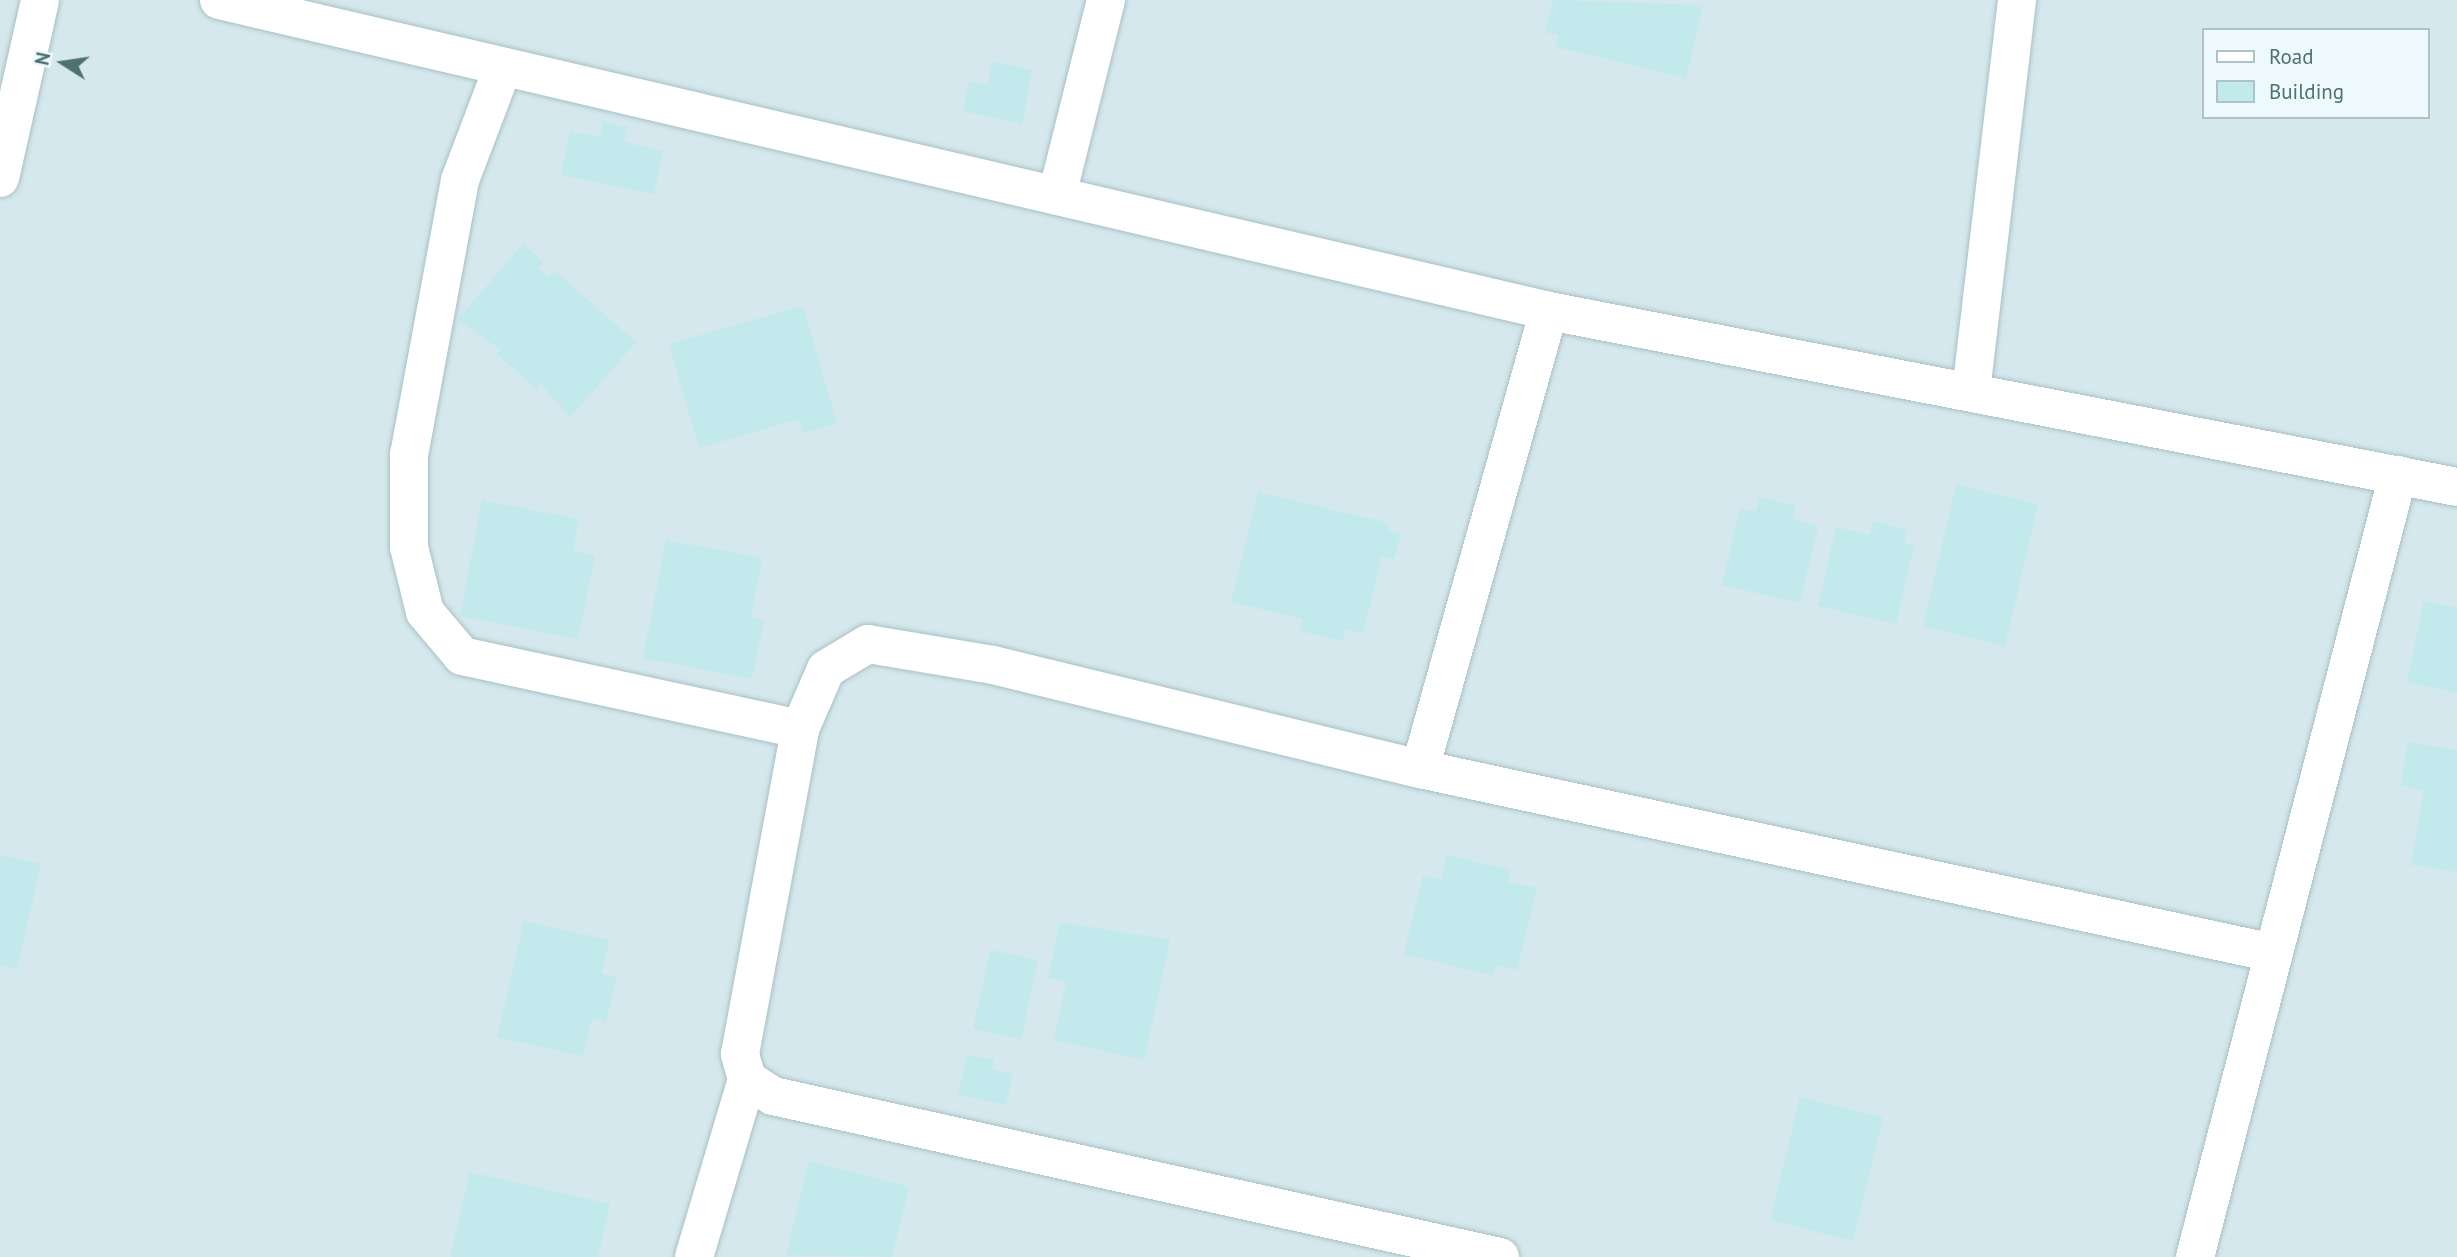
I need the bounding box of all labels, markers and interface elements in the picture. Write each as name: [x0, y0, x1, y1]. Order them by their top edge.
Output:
north arrow: [28, 28, 98, 98]
legend: [2202, 28, 2429, 119]
text: Road: [2269, 43, 2313, 70]
text: N: [29, 50, 55, 67]
text: Building: [2269, 78, 2344, 105]

